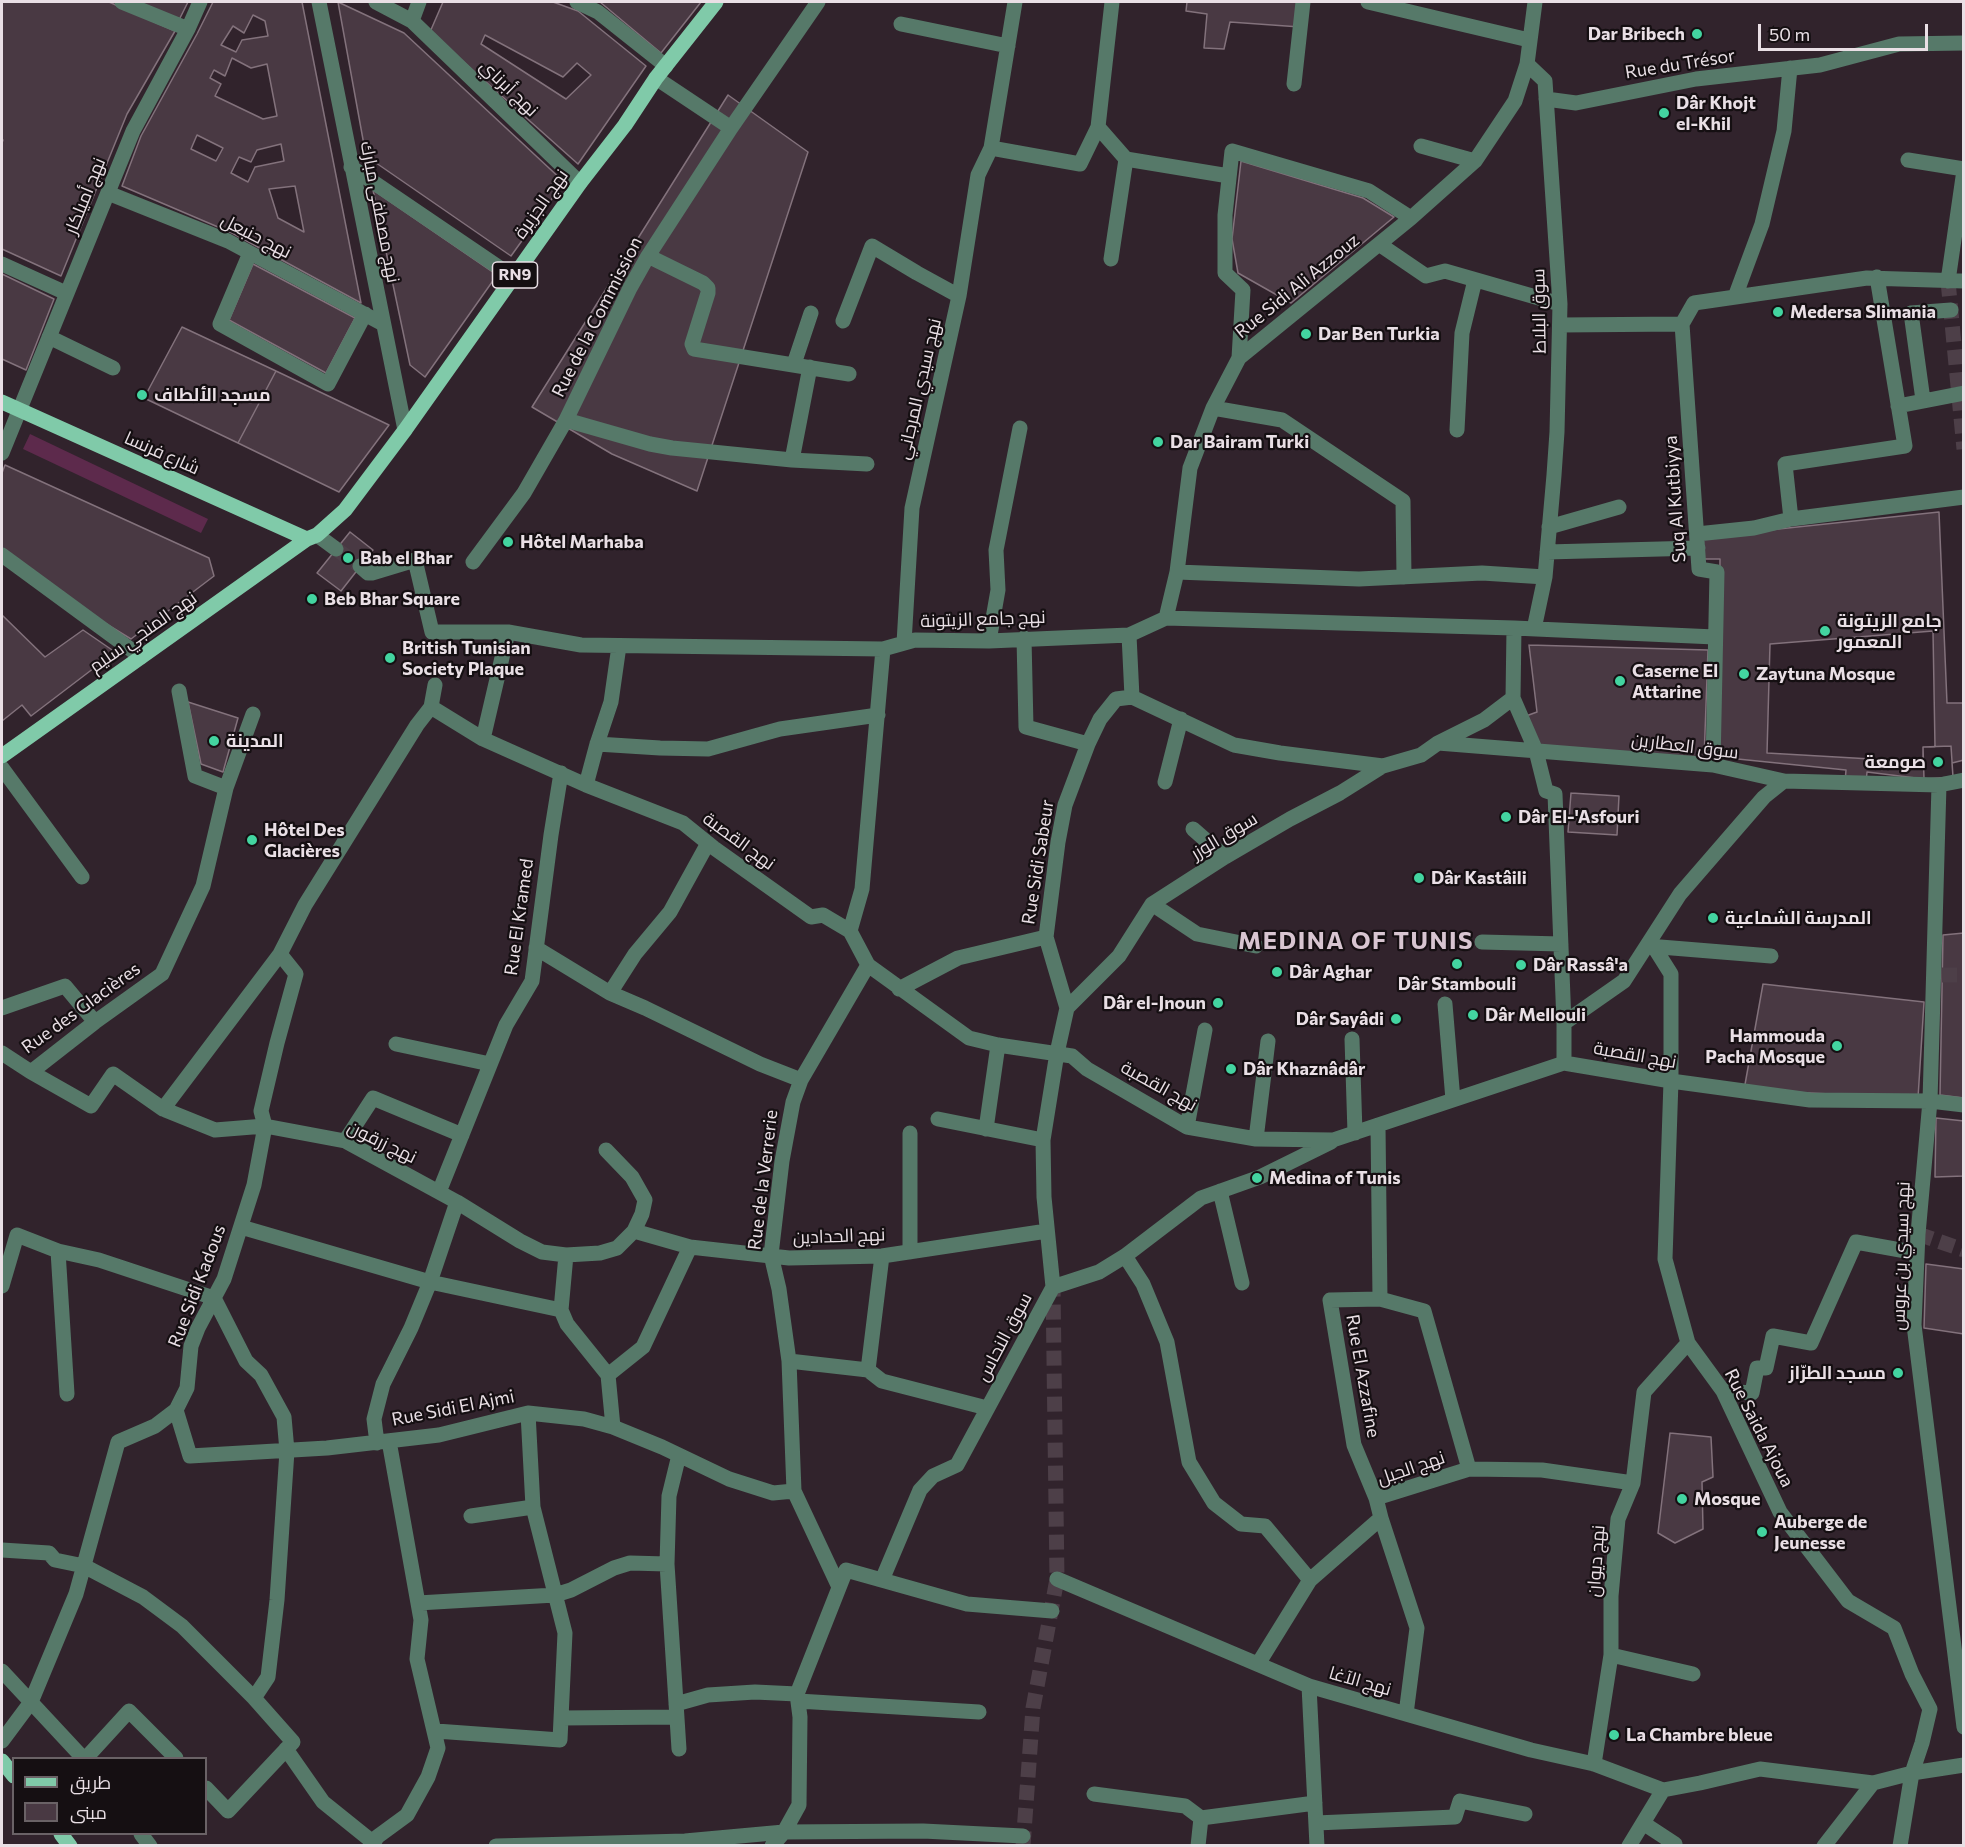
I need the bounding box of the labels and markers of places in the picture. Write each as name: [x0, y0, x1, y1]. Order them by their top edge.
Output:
place label: Dar Bribech: [1588, 23, 1685, 45]
marker: Dar Bribech: [1690, 27, 1704, 41]
place label: Dâr Khojt el-Khil: [1676, 92, 1756, 134]
marker: Dâr Khojt el-Khil: [1657, 106, 1671, 120]
place label: Medersa Slimania: [1790, 301, 1936, 323]
marker: Medersa Slimania: [1771, 305, 1785, 319]
place label: Dar Ben Turkia: [1318, 323, 1440, 345]
marker: Dar Ben Turkia: [1299, 327, 1313, 341]
place label: مسجد الألطاف: [154, 384, 271, 406]
marker: مسجد الألطاف: [135, 388, 149, 402]
place label: Dar Bairam Turki: [1170, 431, 1309, 453]
marker: Dar Bairam Turki: [1151, 435, 1165, 449]
place label: Hôtel Marhaba: [520, 531, 644, 553]
marker: Hôtel Marhaba: [501, 535, 515, 549]
place label: Bab el Bhar: [360, 547, 453, 569]
marker: Bab el Bhar: [341, 551, 355, 565]
place label: Beb Bhar Square: [324, 588, 460, 610]
marker: Beb Bhar Square: [305, 592, 319, 606]
place label: جامع الزيتونة المعمور: [1837, 610, 1942, 652]
marker: جامع الزيتونة المعمور: [1818, 624, 1832, 638]
place label: British Tunisian Society Plaque: [402, 637, 531, 680]
marker: British Tunisian Society Plaque: [383, 651, 397, 665]
place label: Caserne El Attarine: [1632, 660, 1718, 702]
place label: Zaytuna Mosque: [1756, 663, 1895, 685]
marker: Zaytuna Mosque: [1737, 667, 1751, 681]
marker: Caserne El Attarine: [1613, 674, 1627, 688]
place label: المدينة: [226, 730, 284, 752]
marker: المدينة: [207, 734, 221, 748]
place label: صومعة: [1865, 751, 1926, 773]
marker: صومعة: [1931, 755, 1945, 769]
place label: Dâr El-'Asfouri: [1518, 806, 1639, 828]
marker: Dâr El-'Asfouri: [1499, 810, 1513, 824]
place label: Hôtel Des Glacières: [264, 819, 345, 862]
marker: Hôtel Des Glacières: [245, 833, 259, 847]
place label: Dâr Kastâili: [1431, 867, 1527, 889]
marker: Dâr Kastâili: [1412, 871, 1426, 885]
place label: المدرسة الشماعية: [1725, 907, 1872, 929]
marker: المدرسة الشماعية: [1706, 911, 1720, 925]
place label: Dâr Rassâ'a: [1533, 954, 1628, 976]
marker: Dâr Stambouli: [1450, 957, 1464, 971]
marker: Dâr Rassâ'a: [1514, 958, 1528, 972]
place label: Dâr Aghar: [1289, 961, 1372, 983]
marker: Dâr Aghar: [1270, 965, 1284, 979]
place label: Dâr Stambouli: [1398, 973, 1516, 995]
place label: Dâr el-Jnoun: [1103, 992, 1206, 1014]
marker: Dâr el-Jnoun: [1211, 996, 1225, 1010]
place label: Dâr Mellouli: [1485, 1004, 1586, 1026]
place label: Dâr Sayâdi: [1296, 1008, 1384, 1030]
marker: Dâr Mellouli: [1466, 1008, 1480, 1022]
marker: Dâr Sayâdi: [1389, 1012, 1403, 1026]
place label: Hammouda Pacha Mosque: [1705, 1025, 1825, 1068]
marker: Hammouda Pacha Mosque: [1830, 1039, 1844, 1053]
place label: Dâr Khaznâdâr: [1243, 1058, 1365, 1080]
marker: Dâr Khaznâdâr: [1224, 1062, 1238, 1076]
place label: Medina of Tunis: [1269, 1167, 1401, 1189]
marker: Medina of Tunis: [1250, 1171, 1264, 1185]
place label: مسجد الطرّاز: [1789, 1362, 1886, 1384]
marker: مسجد الطرّاز: [1891, 1366, 1905, 1380]
place label: Mosque: [1694, 1488, 1761, 1510]
marker: Mosque: [1675, 1492, 1689, 1506]
place label: Auberge de Jeunesse: [1774, 1511, 1867, 1553]
marker: Auberge de Jeunesse: [1755, 1525, 1769, 1539]
place label: La Chambre bleue: [1626, 1724, 1773, 1746]
marker: La Chambre bleue: [1607, 1728, 1621, 1742]

